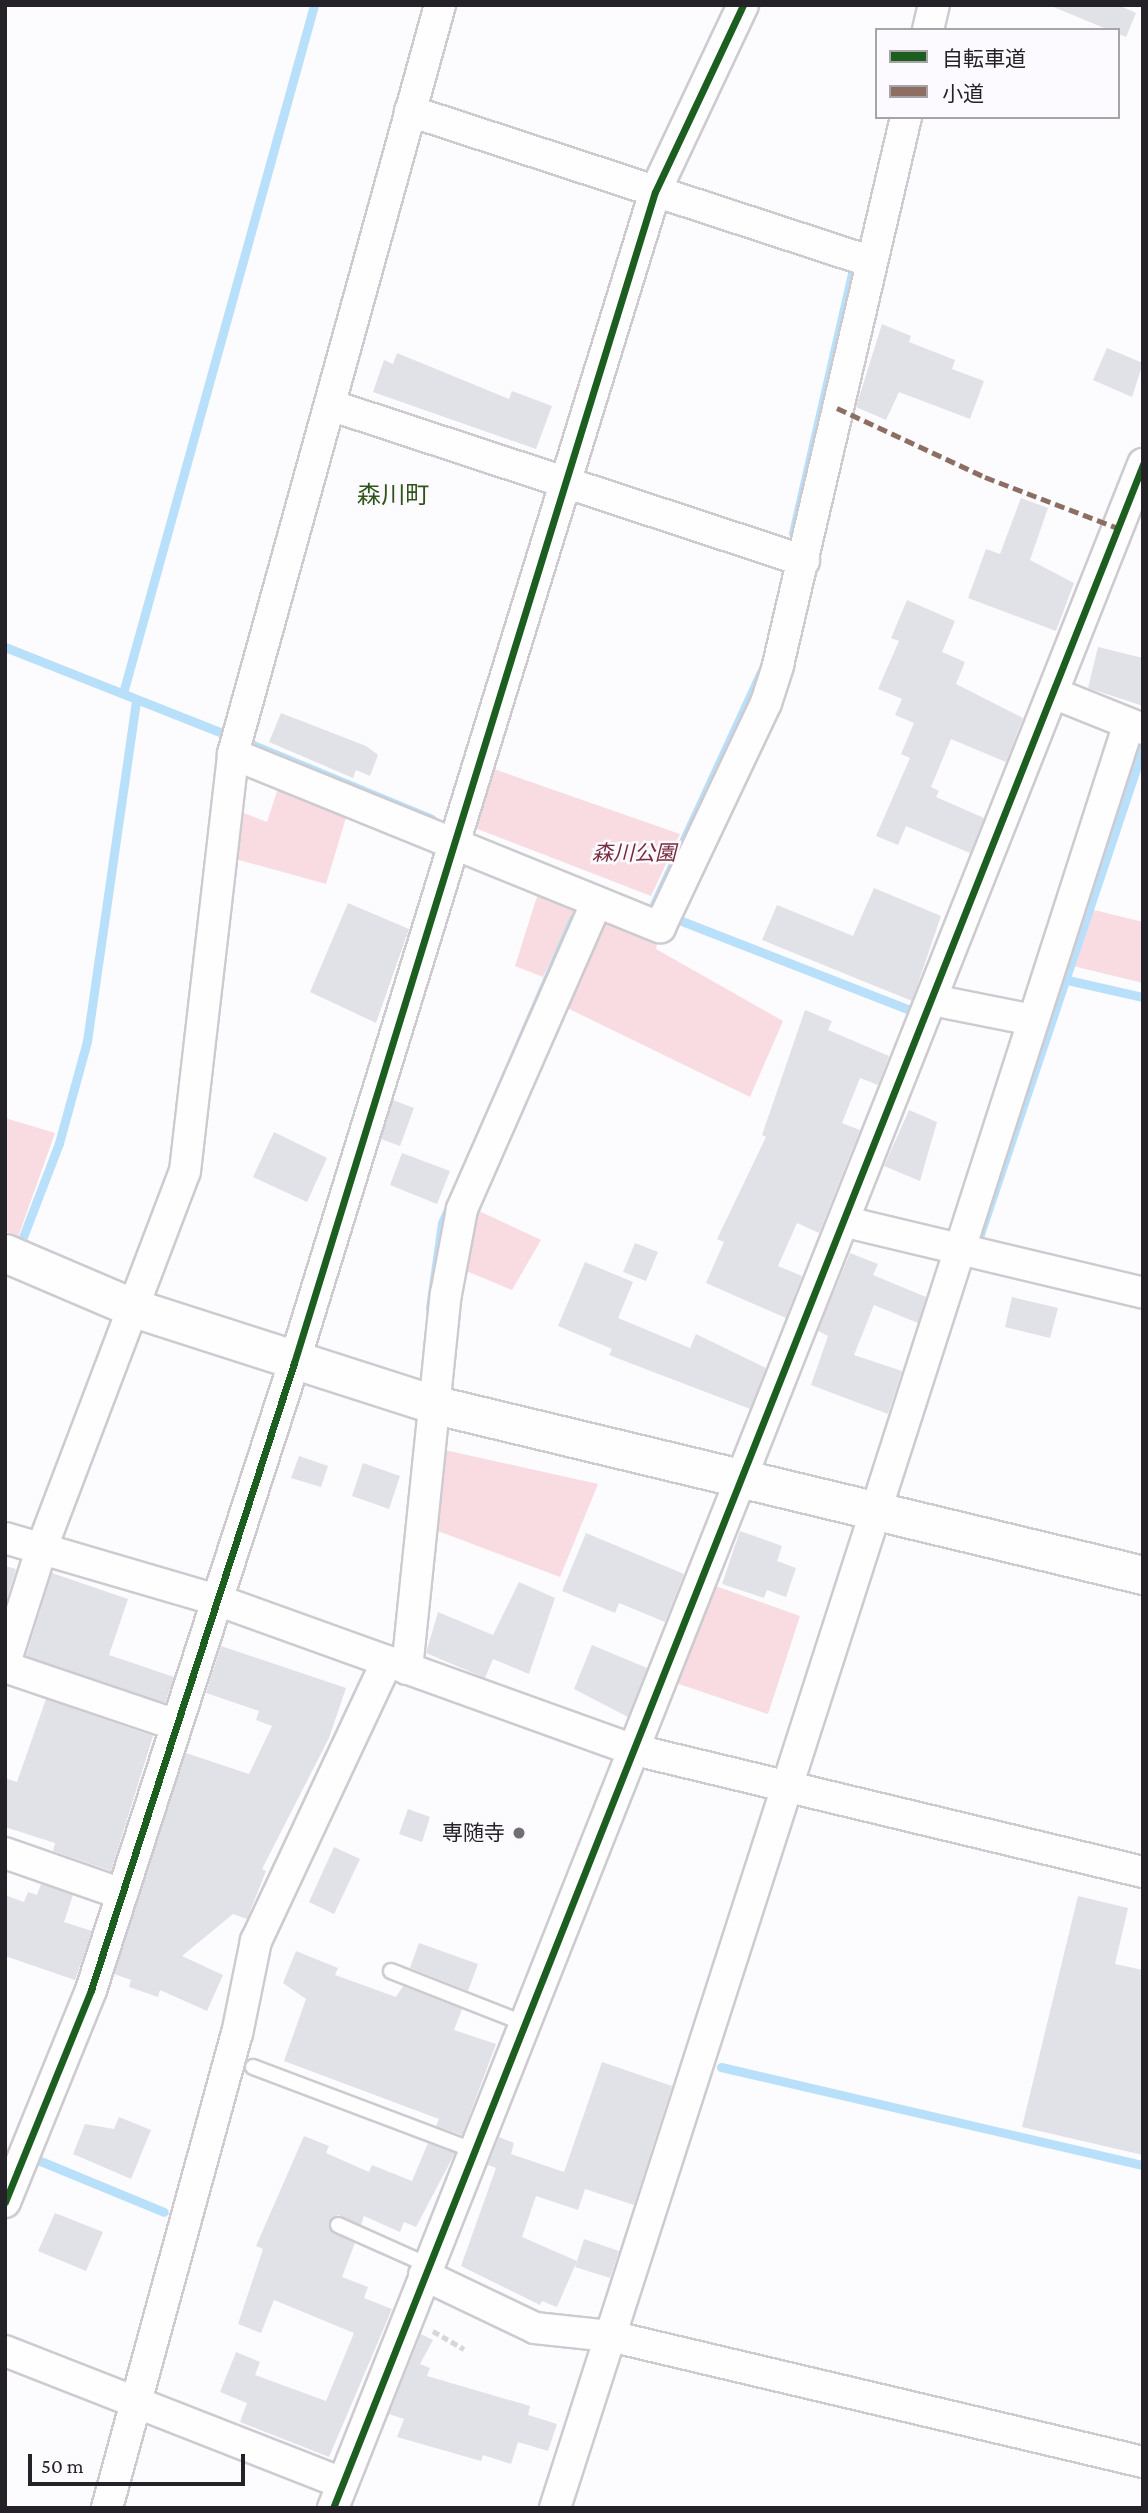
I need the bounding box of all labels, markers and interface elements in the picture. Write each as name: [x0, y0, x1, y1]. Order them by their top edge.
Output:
legend: [875, 28, 1120, 119]
text: 自転車道: [942, 47, 1026, 71]
text: 小道: [942, 82, 984, 106]
district label: 森川町: [357, 481, 429, 509]
park label: 森川公園: [592, 840, 676, 866]
place label: 専随寺: [442, 1820, 505, 1846]
marker: 専随寺: [511, 1825, 527, 1841]
scale bar: [32, 2440, 248, 2484]
text: 50 m: [41, 2454, 84, 2478]

